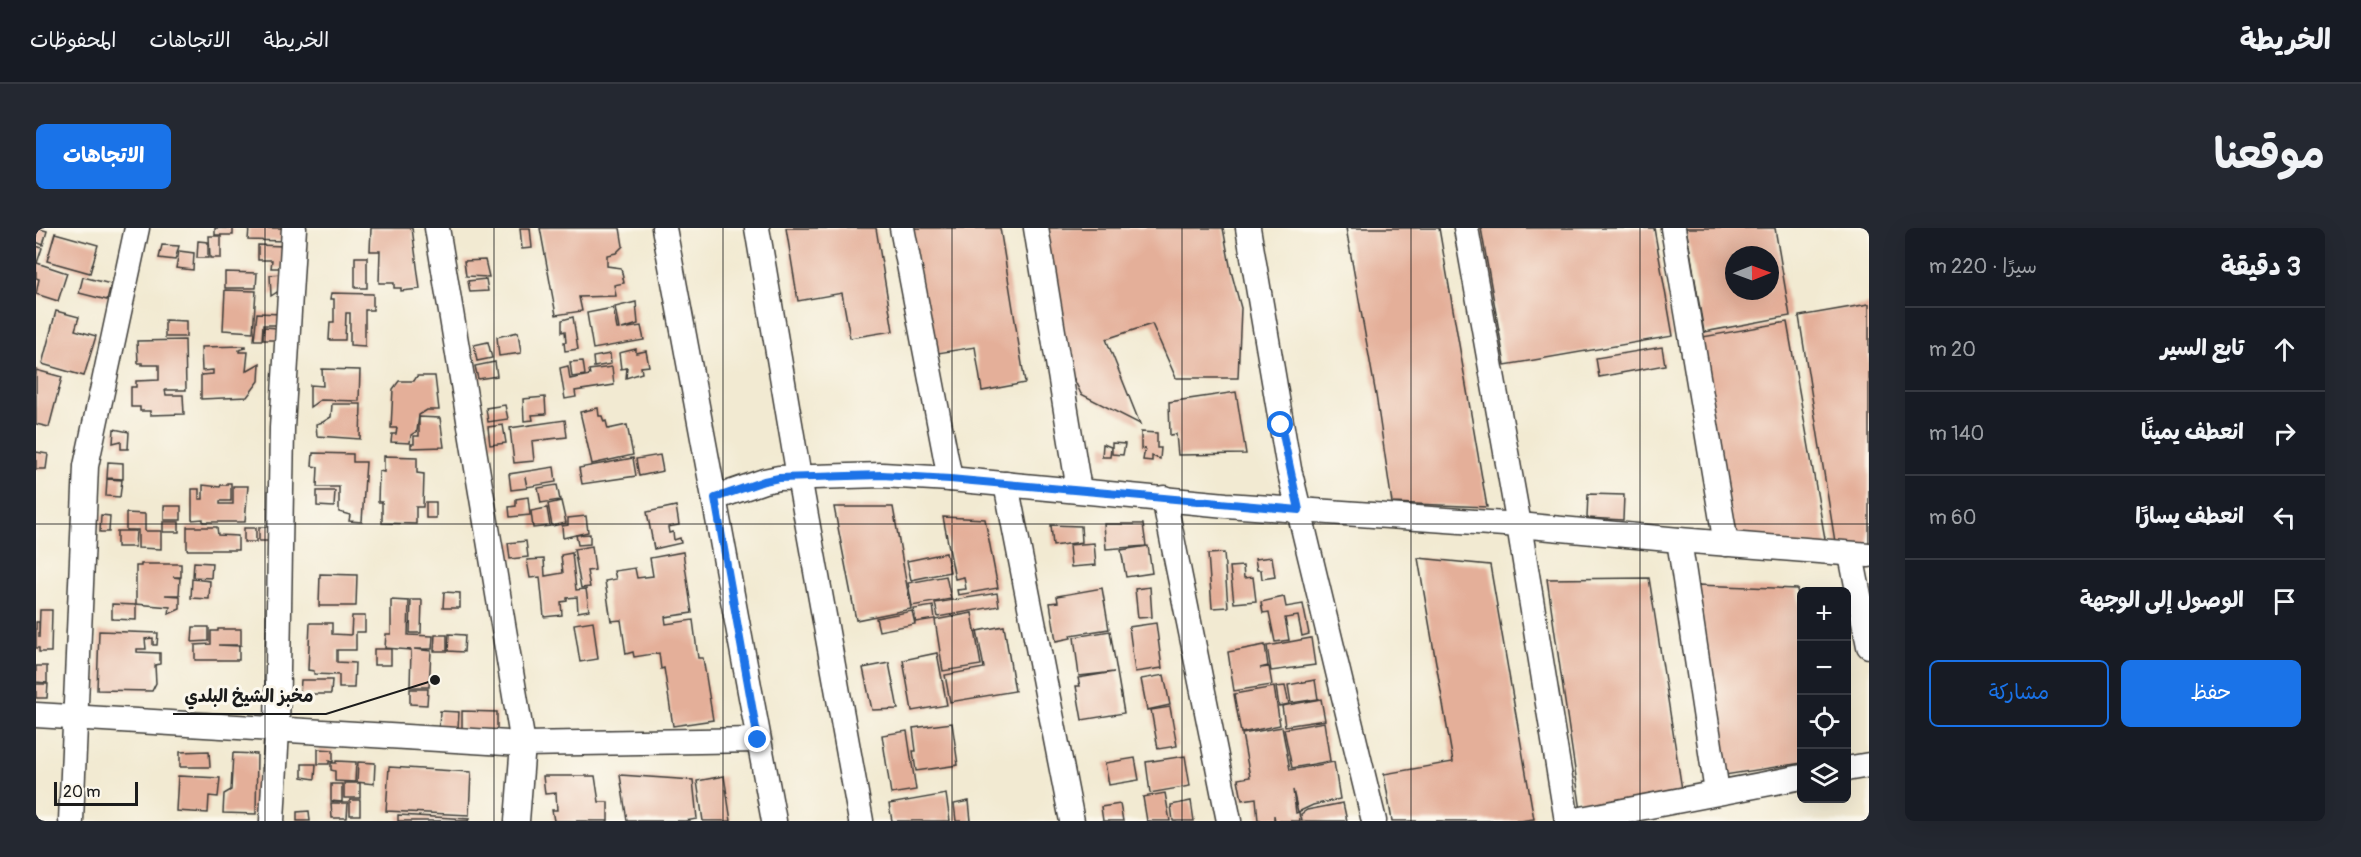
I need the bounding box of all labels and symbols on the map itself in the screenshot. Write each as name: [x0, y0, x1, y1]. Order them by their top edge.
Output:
north arrow: [1725, 246, 1779, 300]
route start: [1267, 411, 1293, 437]
callout: مخبز الشيخ البلدي: [173, 678, 326, 714]
text: مخبز الشيخ البلدي: [184, 685, 314, 710]
route end: [744, 726, 770, 752]
scale bar: [54, 779, 138, 806]

